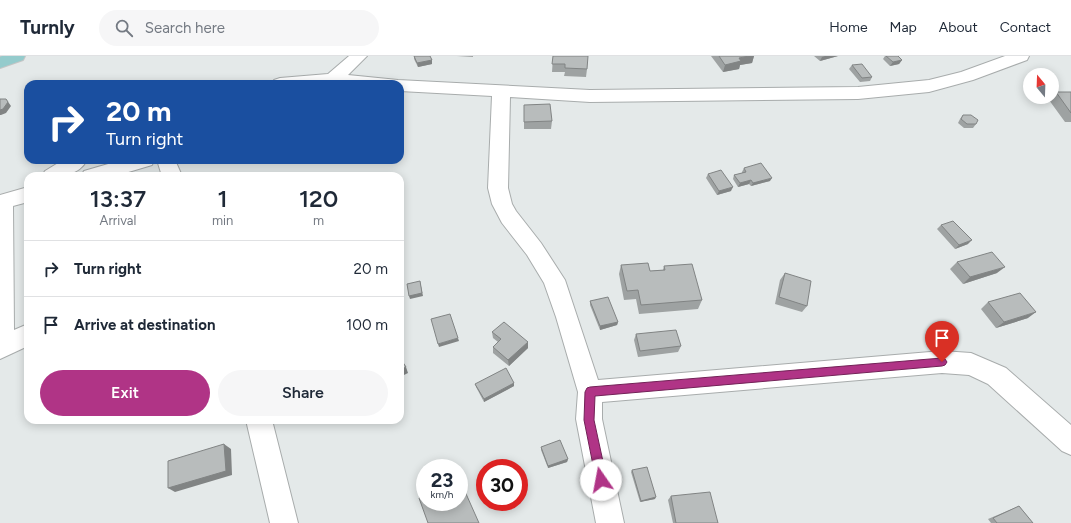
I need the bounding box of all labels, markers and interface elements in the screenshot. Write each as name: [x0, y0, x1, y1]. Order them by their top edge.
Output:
search box: [99, 10, 379, 46]
text: Turnly: [20, 16, 75, 39]
icon: search: [113, 17, 135, 39]
text: Search here: [145, 19, 225, 37]
text: Home: [829, 19, 868, 36]
text: Map: [890, 19, 917, 36]
text: About: [939, 19, 978, 36]
text: Contact: [1000, 19, 1051, 36]
north arrow: [1023, 68, 1059, 104]
map controls: [1023, 68, 1059, 104]
text: 20 m: [106, 94, 171, 128]
icon: right: [40, 96, 92, 148]
text: Turn right: [106, 128, 183, 150]
text: 13:37: [90, 184, 146, 213]
text: 1: [218, 184, 228, 213]
text: 120: [299, 184, 338, 213]
text: Arrival: [100, 213, 136, 228]
text: min: [212, 213, 233, 228]
text: m: [313, 213, 324, 228]
icon: right: [40, 258, 62, 280]
text: Turn right: [74, 260, 142, 278]
text: 20 m: [354, 260, 388, 278]
icon: arrive: [40, 314, 62, 336]
text: Arrive at destination: [74, 316, 215, 334]
text: 100 m: [346, 316, 388, 334]
pin: [925, 321, 959, 362]
icon: arrive: [931, 327, 953, 349]
button: Exit: [40, 370, 210, 416]
button: Share: [218, 370, 388, 416]
speed limit sign: 30: [476, 459, 528, 511]
position arrow: [580, 459, 622, 501]
text: 23: [431, 468, 453, 492]
text: km/h: [431, 488, 453, 501]

